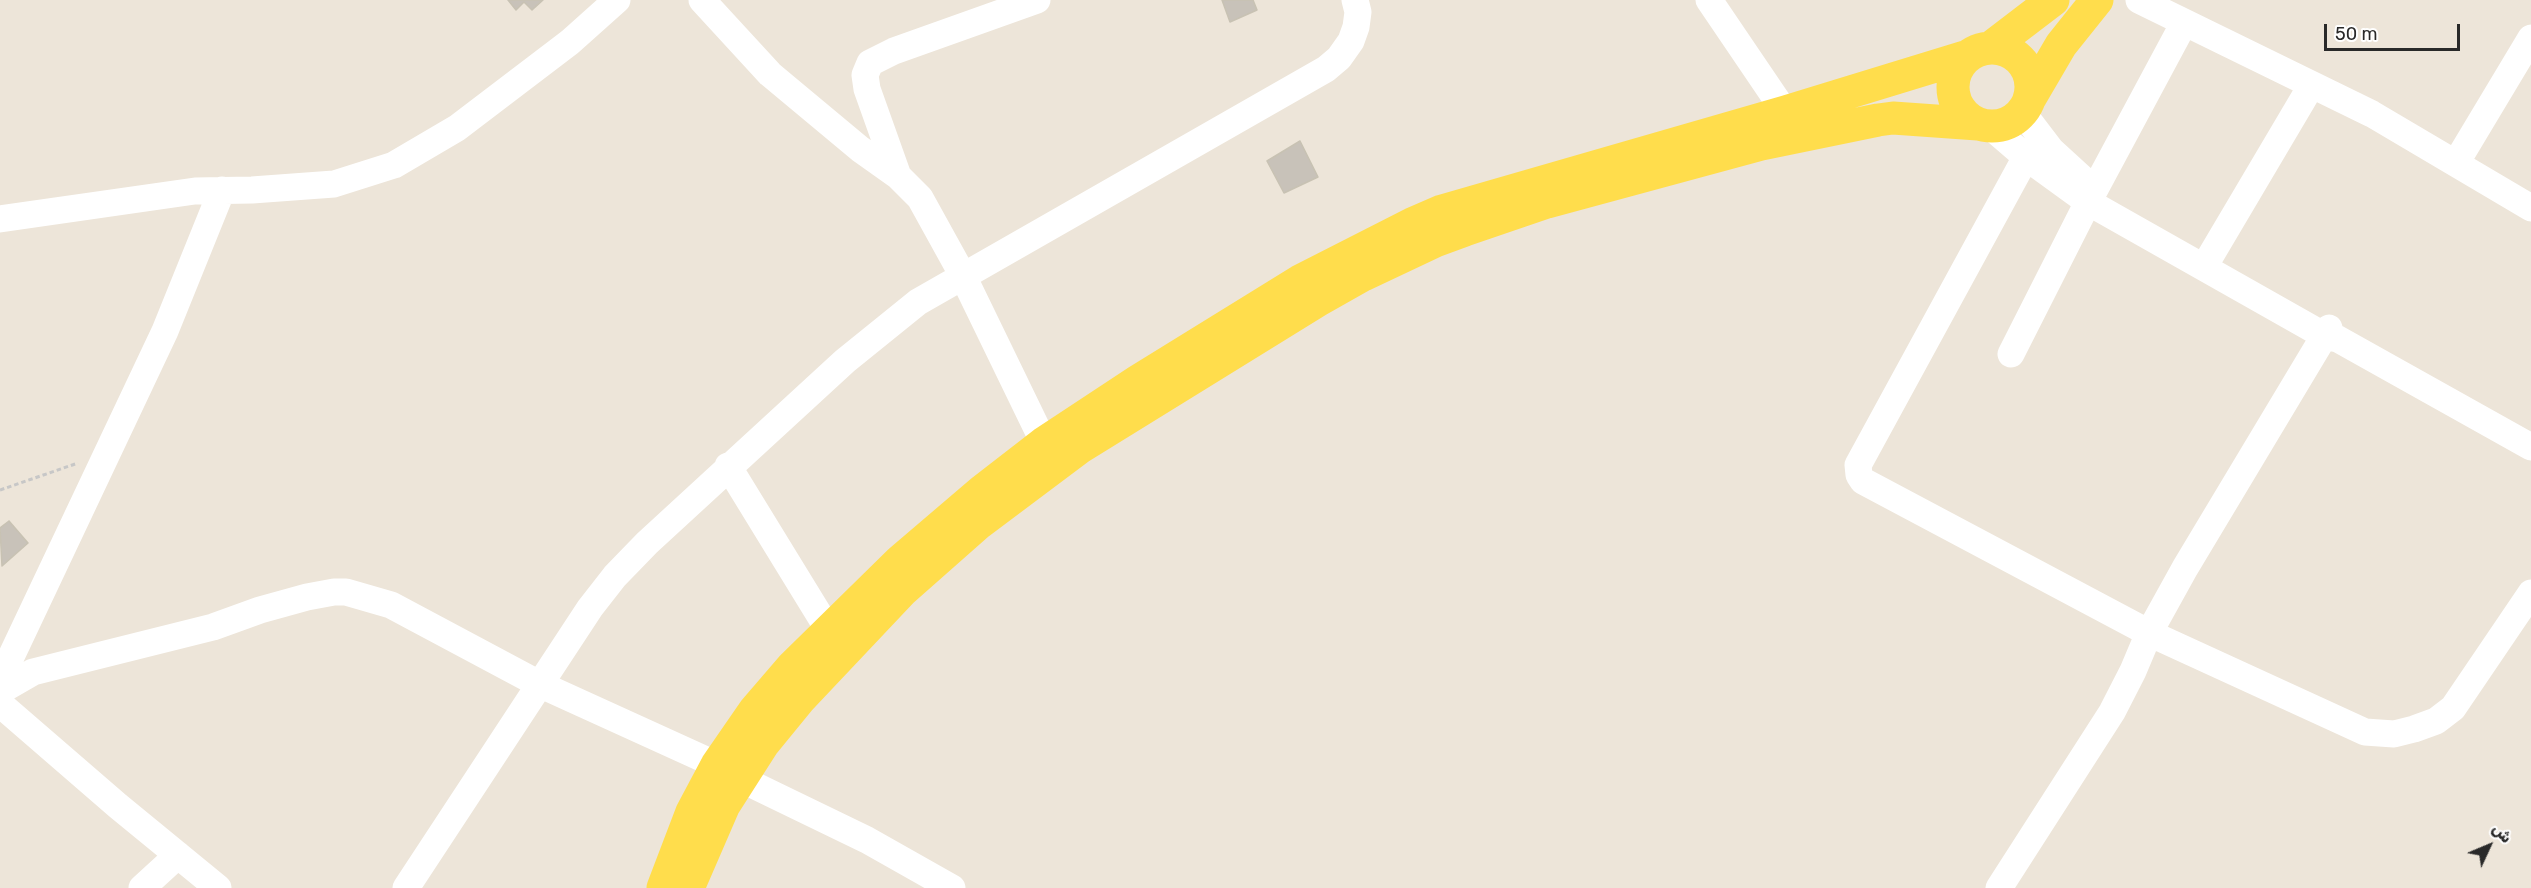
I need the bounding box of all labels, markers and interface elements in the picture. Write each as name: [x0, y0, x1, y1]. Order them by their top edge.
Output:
scale bar: [2327, 12, 2464, 50]
text: 50 m: [2335, 23, 2378, 45]
north arrow: [2459, 816, 2519, 876]
text: ش: [2488, 819, 2516, 847]

